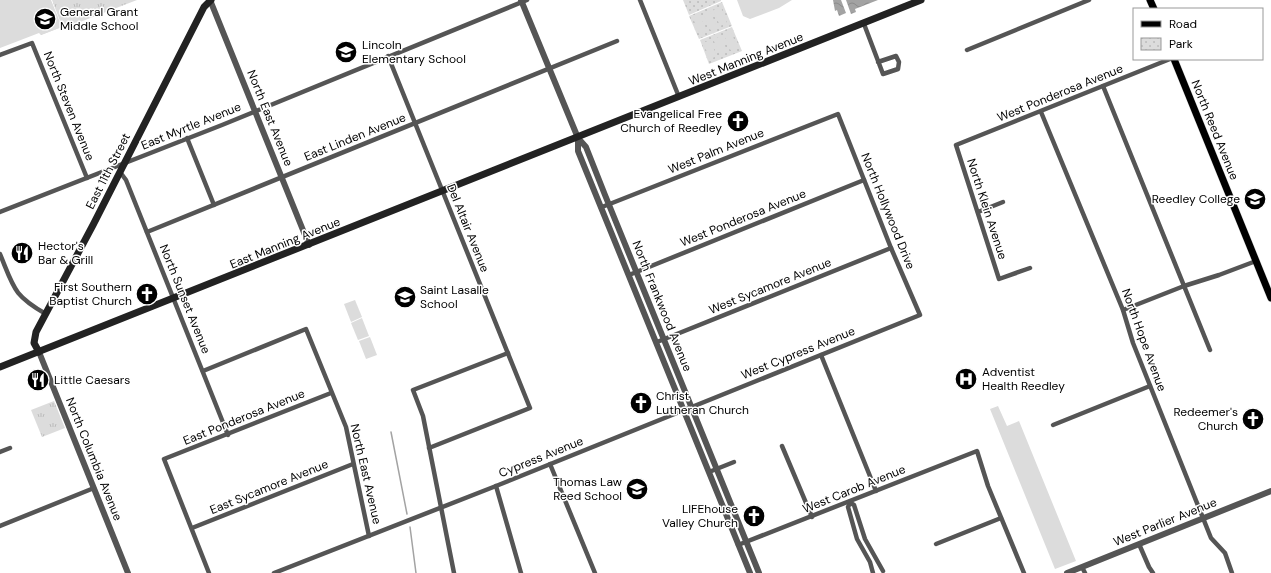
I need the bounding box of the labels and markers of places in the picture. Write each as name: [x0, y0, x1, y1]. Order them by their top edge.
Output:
place label: General Grant Middle School: [60, 4, 138, 34]
school or university icon: General Grant Middle School: [32, 6, 58, 32]
place label: Lincoln Elementary School: [362, 37, 466, 67]
school or university icon: Lincoln Elementary School: [333, 39, 359, 65]
place label: Evangelical Free Church of Reedley: [620, 106, 722, 136]
church icon: Evangelical Free Church of Reedley: [725, 108, 751, 134]
school or university icon: Reedley College: [1242, 186, 1268, 212]
place label: Reedley College: [1152, 191, 1240, 207]
place label: Hector's Bar & Grill: [38, 238, 93, 268]
restaurant icon: Hector's Bar & Grill: [9, 240, 35, 266]
place label: First Southern Baptist Church: [49, 279, 132, 309]
church icon: First Southern Baptist Church: [134, 281, 160, 307]
place label: Saint Lasalle School: [420, 282, 489, 312]
school or university icon: Saint Lasalle School: [392, 284, 418, 310]
place label: Adventist Health Reedley: [982, 364, 1065, 394]
hospital icon: Adventist Health Reedley: [953, 366, 979, 392]
restaurant icon: Little Caesars: [25, 367, 51, 393]
place label: Little Caesars: [54, 372, 130, 388]
place label: Christ Lutheran Church: [656, 388, 749, 418]
church icon: Christ Lutheran Church: [628, 390, 654, 416]
place label: Redeemer's Church: [1173, 404, 1238, 434]
church icon: Redeemer's Church: [1240, 406, 1266, 432]
place label: Thomas Law Reed School: [553, 474, 622, 504]
school or university icon: Thomas Law Reed School: [624, 476, 650, 502]
place label: LIFEhouse Valley Church: [662, 501, 738, 531]
church icon: LIFEhouse Valley Church: [741, 503, 767, 529]

